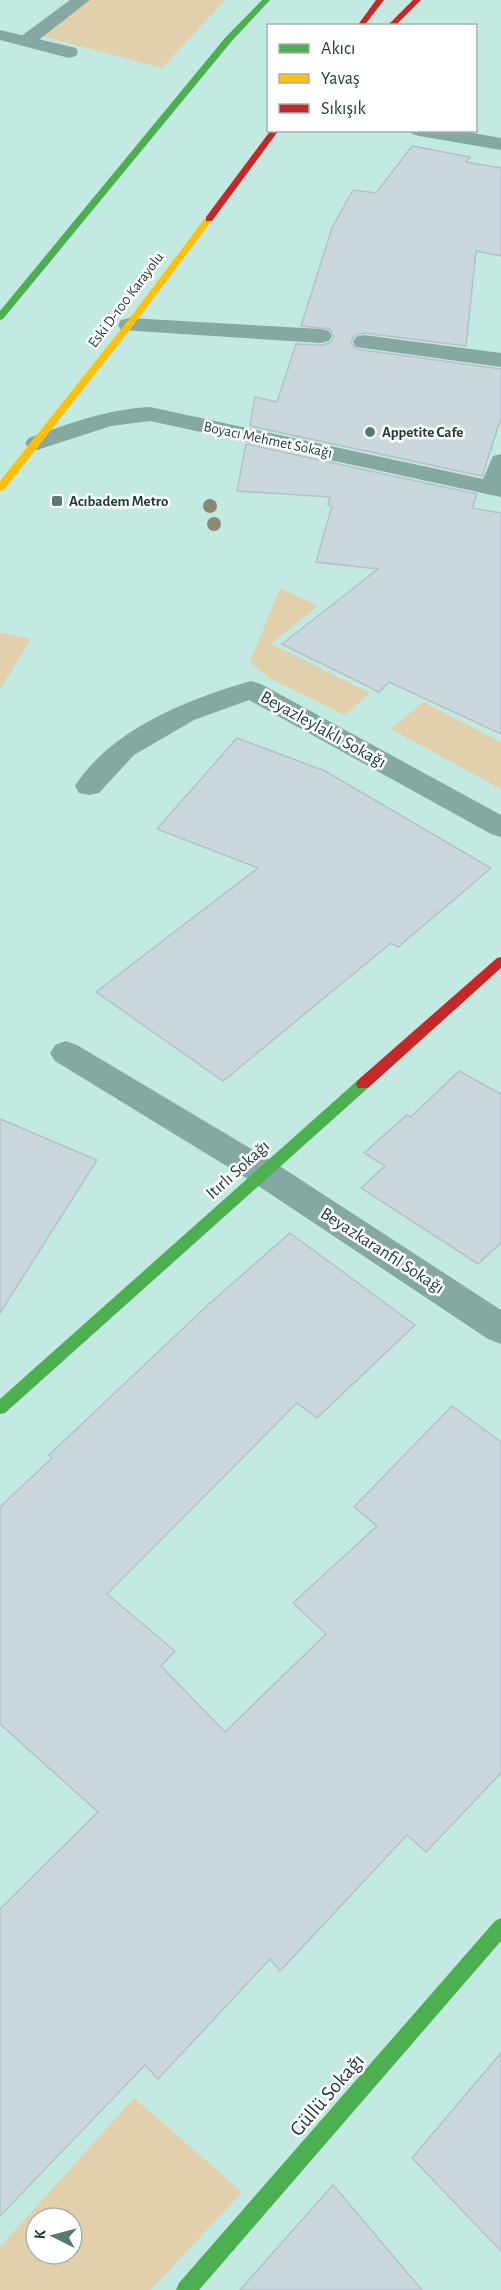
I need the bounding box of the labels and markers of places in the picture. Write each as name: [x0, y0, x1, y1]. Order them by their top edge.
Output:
marker: Appetite Cafe: [363, 425, 377, 439]
place label: Appetite Cafe: [382, 425, 463, 440]
marker: Acıbadem Metro: [50, 494, 64, 508]
place label: Acıbadem Metro: [69, 494, 168, 509]

